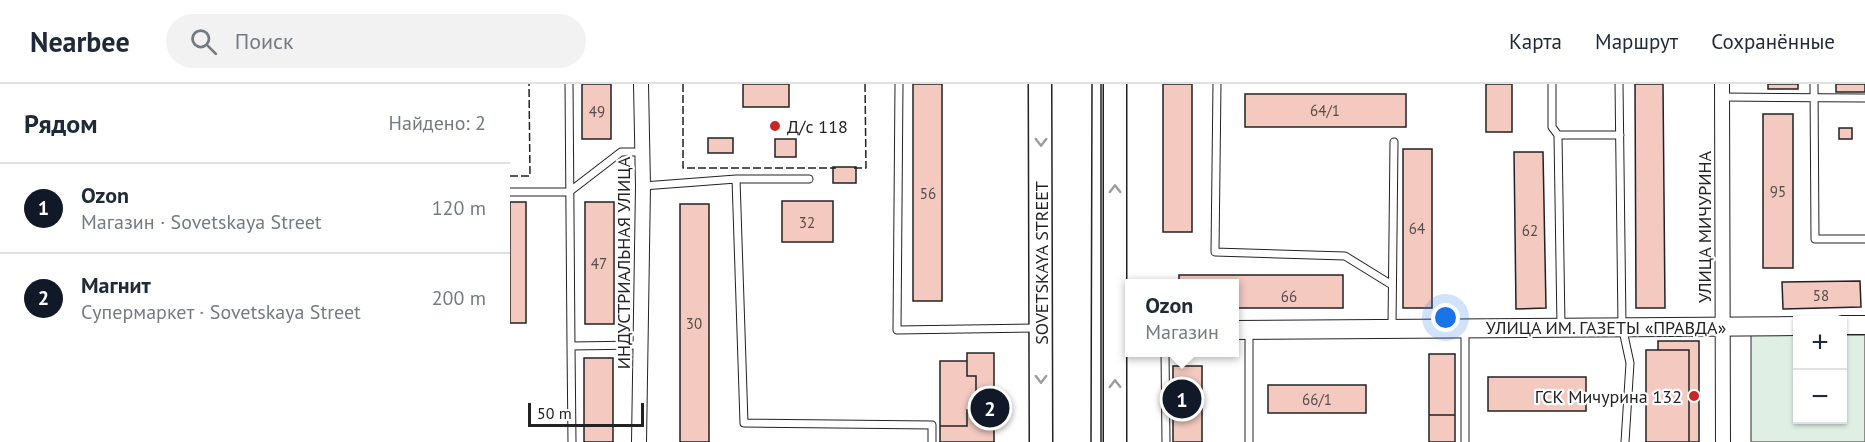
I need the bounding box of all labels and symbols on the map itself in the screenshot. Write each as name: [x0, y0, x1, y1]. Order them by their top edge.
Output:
house number: 64/1: [1310, 101, 1340, 120]
house number: 49: [589, 102, 605, 121]
place label: Д/с 118: [787, 115, 848, 138]
marker: Д/с 118: [768, 119, 782, 133]
one-way arrow: [1035, 138, 1047, 147]
street label: УЛИЦА МИЧУРИНА: [1693, 150, 1716, 303]
street label: ИНДУСТРИАЛЬНАЯ УЛИЦА: [612, 156, 635, 369]
street label: SOVETSKAYA STREET: [1030, 181, 1053, 345]
house number: 95: [1770, 182, 1786, 201]
house number: 56: [920, 184, 936, 203]
one-way arrow: [1108, 184, 1121, 193]
house number: 32: [799, 213, 815, 232]
house number: 64: [1409, 219, 1425, 238]
house number: 62: [1522, 221, 1538, 240]
house number: 47: [591, 254, 607, 273]
house number: 58: [1813, 286, 1829, 305]
house number: 66: [1281, 287, 1297, 306]
your location: [1431, 303, 1460, 332]
house number: 30: [686, 314, 702, 333]
street label: УЛИЦА ИМ. ГАЗЕТЫ «ПРАВДА»: [1486, 316, 1726, 339]
one-way arrow: [1035, 375, 1047, 384]
pin: 1: [1162, 376, 1202, 422]
one-way arrow: [1109, 379, 1121, 388]
place label: ГСК Мичурина 132: [1535, 385, 1682, 408]
pin: 2: [970, 386, 1010, 430]
marker: ГСК Мичурина 132: [1687, 389, 1701, 403]
house number: 66/1: [1302, 390, 1332, 409]
scale bar: [528, 400, 644, 428]

